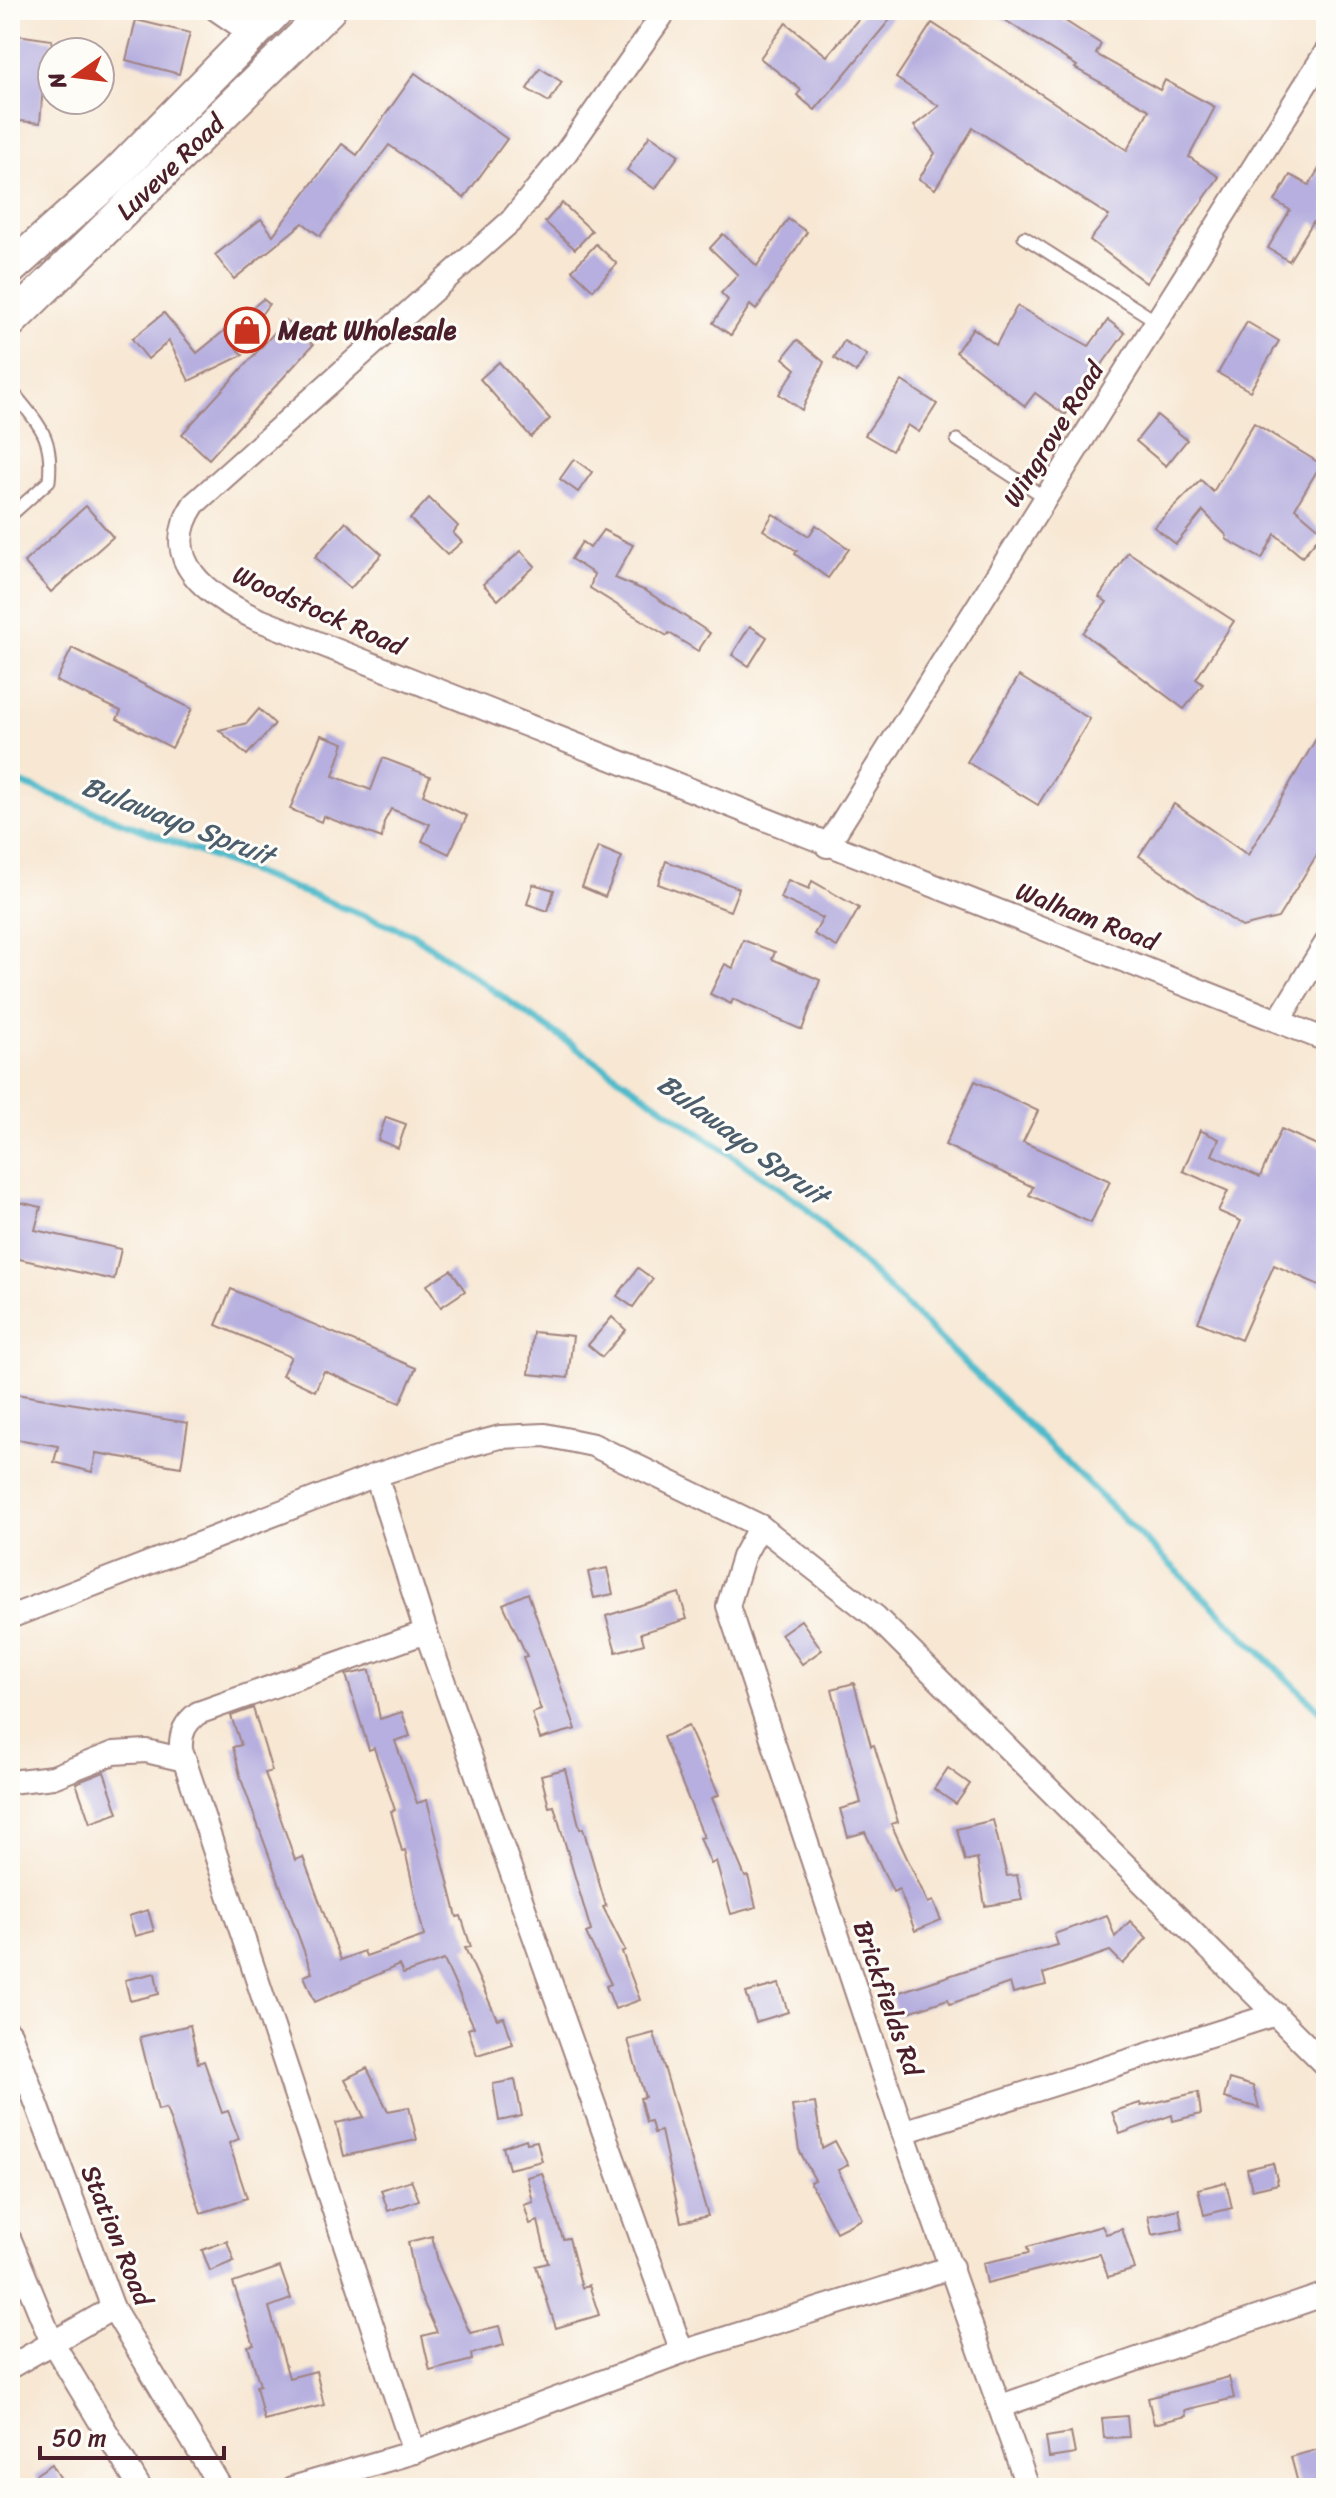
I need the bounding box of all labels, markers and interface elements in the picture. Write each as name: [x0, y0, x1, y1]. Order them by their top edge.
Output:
north arrow: [36, 36, 116, 116]
text: N: [36, 68, 78, 94]
street label: Luveve Road: [104, 101, 237, 232]
shop icon: Meat Wholesale: [223, 306, 271, 354]
place label: Meat Wholesale: [277, 307, 457, 353]
street label: Wingrove Road: [990, 350, 1118, 516]
street label: Woodstock Road: [225, 551, 415, 670]
water label: Bulawayo Spruit: [75, 761, 285, 881]
street label: Walham Road: [1009, 868, 1167, 965]
water label: Bulawayo Spruit: [647, 1060, 843, 1221]
street label: Brickfields Rd: [840, 1914, 937, 2084]
street label: Station Road: [68, 2157, 167, 2315]
scale bar: [40, 2410, 224, 2460]
text: 50 m: [52, 2417, 107, 2459]

